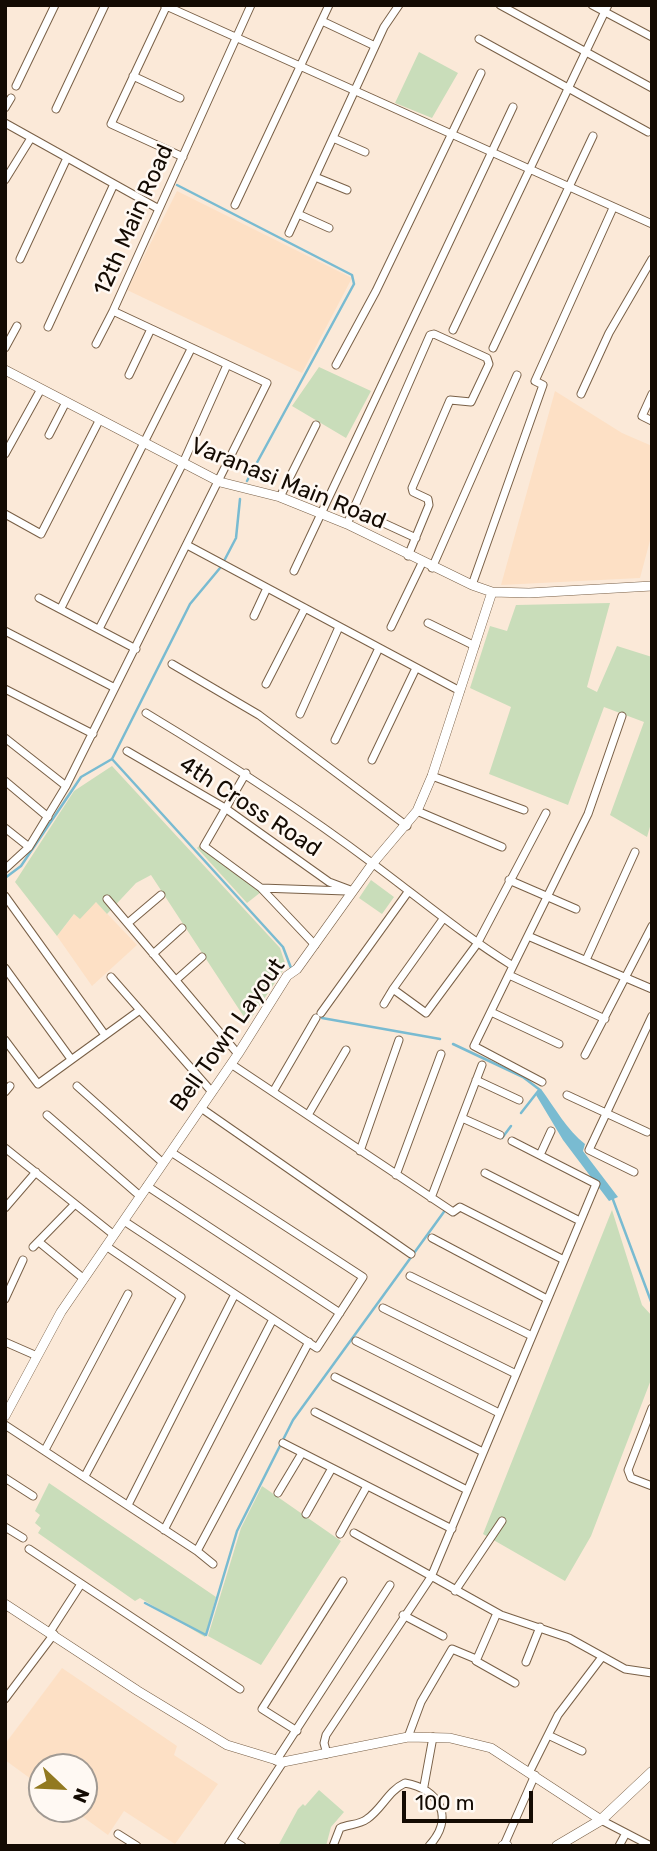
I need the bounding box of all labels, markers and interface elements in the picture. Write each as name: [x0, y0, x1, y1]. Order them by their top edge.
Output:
street label: 12th Main Road: [88, 140, 180, 300]
street label: Varanasi Main Road: [186, 432, 390, 536]
street label: 4th Cross Road: [174, 751, 326, 863]
street label: Bell Town Layout: [165, 953, 291, 1117]
north arrow: [28, 1753, 98, 1823]
scale bar: [405, 1778, 536, 1822]
text: N: [68, 1785, 94, 1806]
text: 100 m: [415, 1790, 474, 1815]

